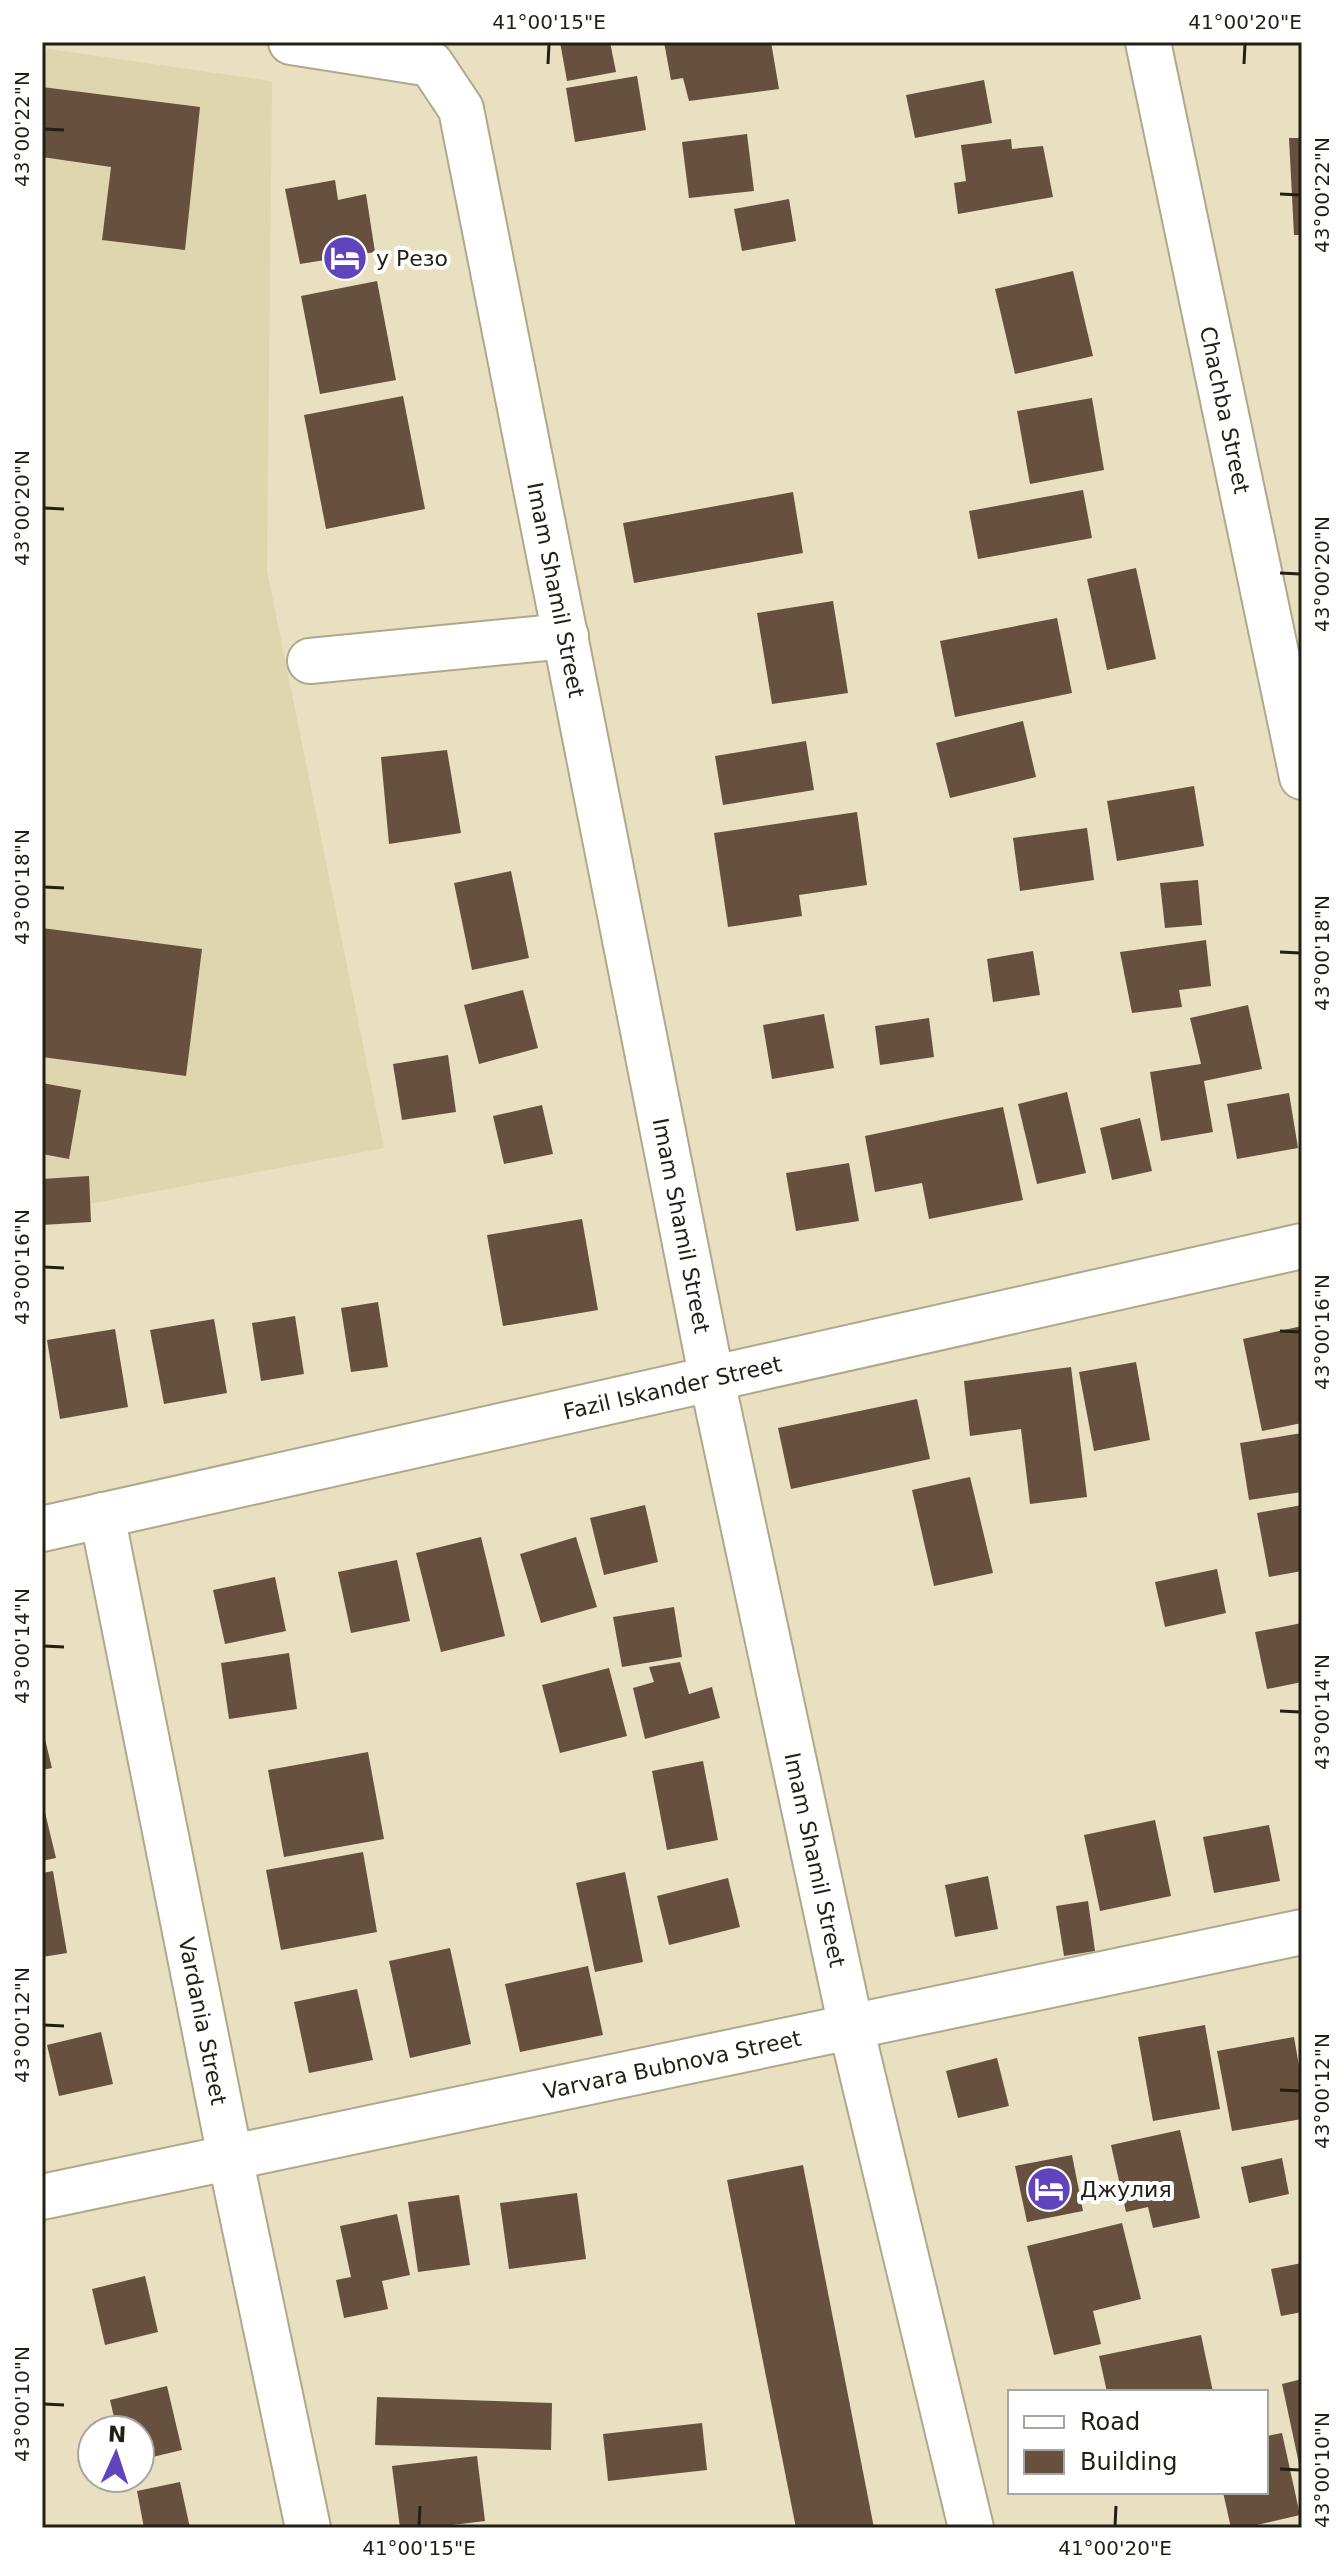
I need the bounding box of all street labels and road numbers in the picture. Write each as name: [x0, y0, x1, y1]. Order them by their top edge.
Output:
street label: Chachba Street: [1195, 324, 1254, 496]
street label: Imam Shamil Street: [522, 480, 589, 700]
street label: Imam Shamil Street: [648, 1116, 715, 1336]
street label: Fazil Iskander Street: [561, 1351, 784, 1425]
street label: Imam Shamil Street: [779, 1750, 850, 1970]
street label: Vardania Street: [173, 1935, 231, 2108]
street label: Varvara Bubnova Street: [541, 2026, 804, 2104]

